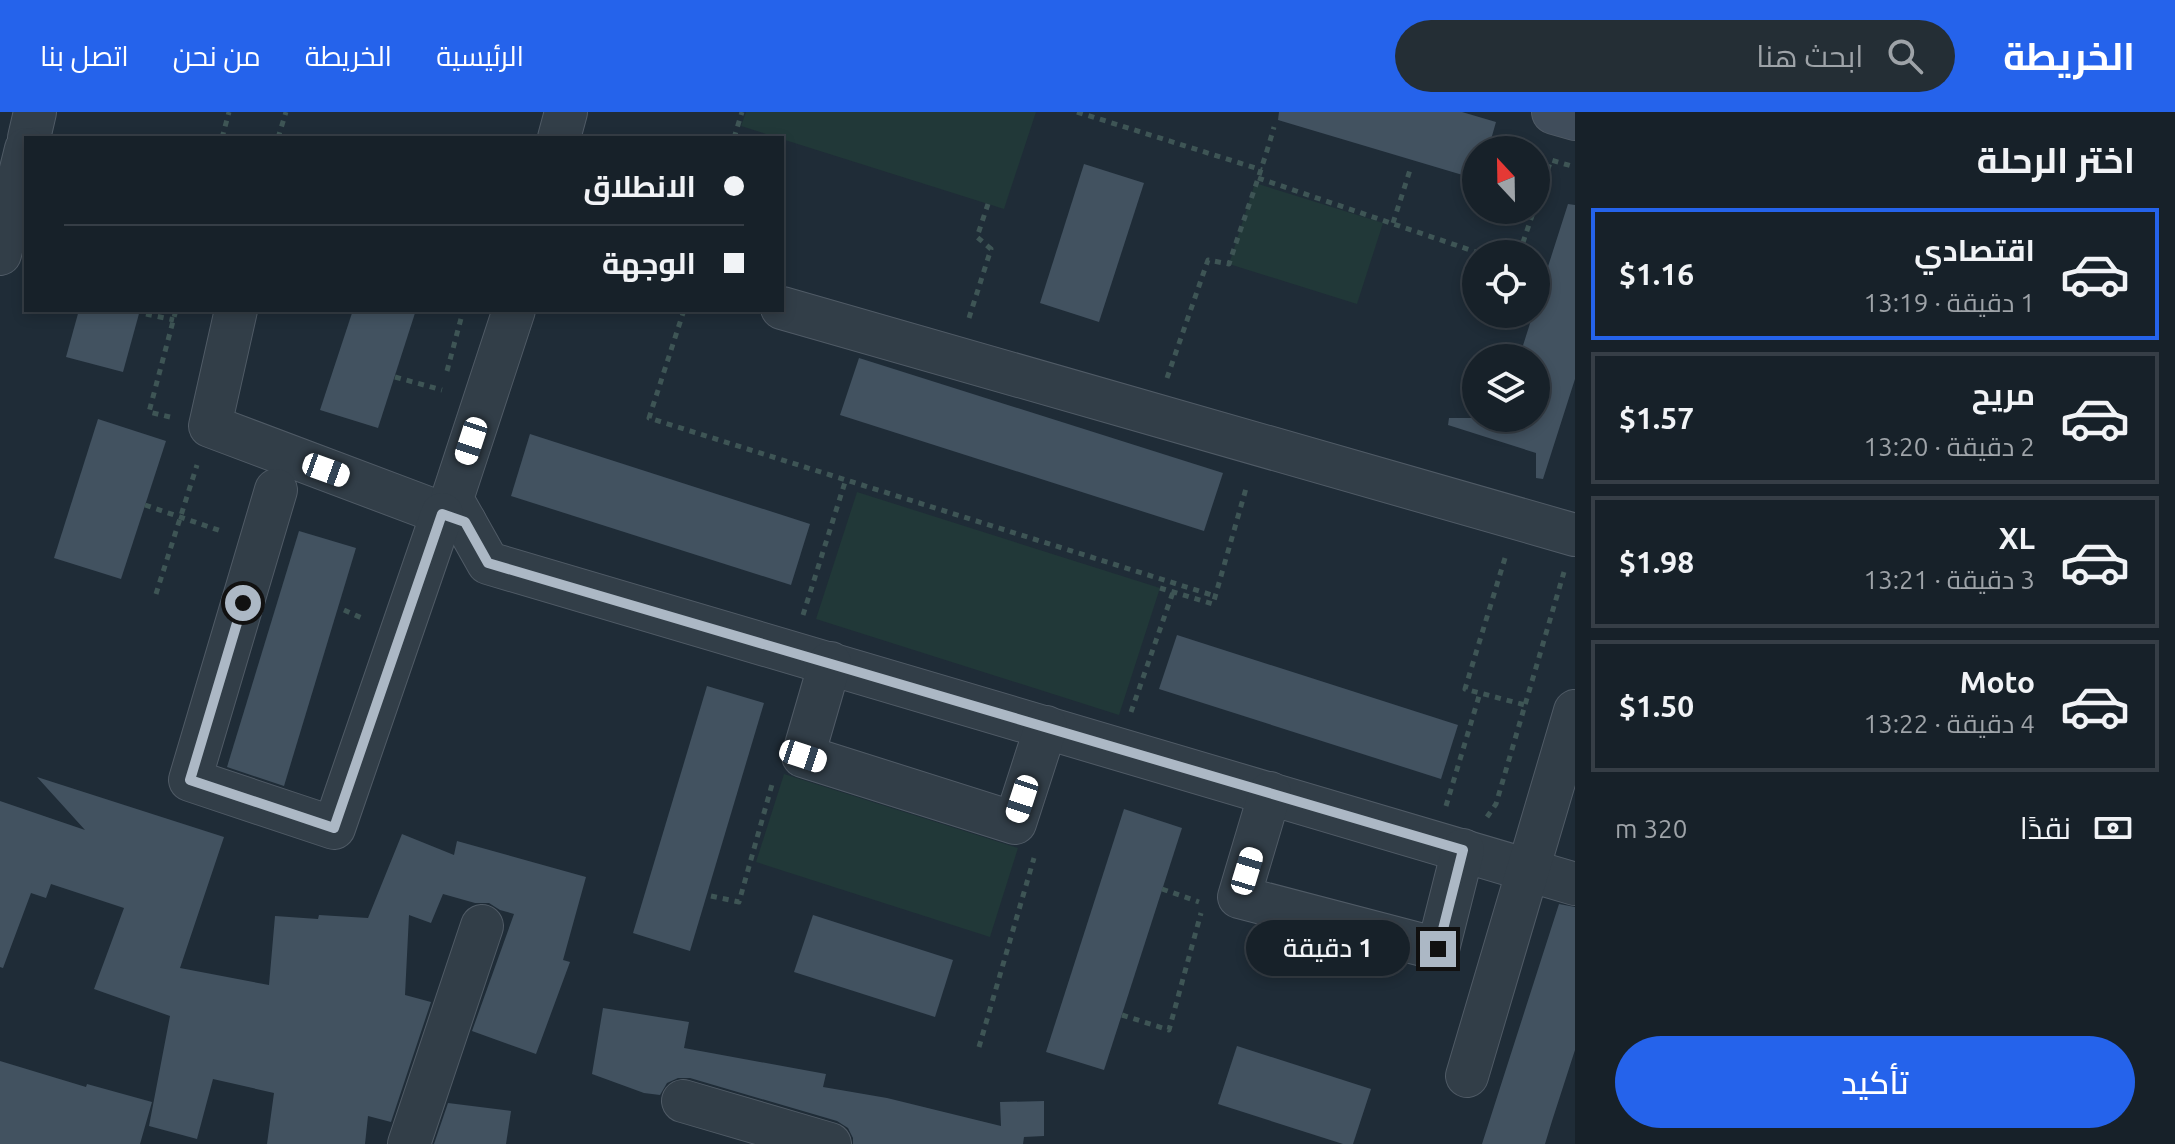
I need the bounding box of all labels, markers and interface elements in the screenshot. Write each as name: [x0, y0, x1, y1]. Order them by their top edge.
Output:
search box: [1395, 20, 1955, 92]
icon: search: [1883, 34, 1927, 78]
text: الخريطة: [2003, 35, 2135, 77]
text: ابحث هنا: [1756, 39, 1863, 73]
text: اتصل بنا: [40, 40, 129, 71]
text: من نحن: [173, 40, 261, 71]
text: الخريطة: [305, 40, 392, 71]
text: الرئيسية: [436, 40, 524, 71]
north arrow: [1462, 136, 1550, 224]
map controls: [1462, 136, 1550, 432]
text: اختر الرحلة: [1977, 139, 2135, 180]
text: الانطلاق: [583, 169, 696, 203]
text: اقتصادي: [1914, 233, 2035, 267]
icon: car: [2059, 238, 2131, 310]
button: locate: [1462, 240, 1550, 328]
text: الوجهة: [602, 246, 696, 280]
text: $1.16: [1619, 257, 1694, 291]
text: 1 دقيقة · 13:19: [1863, 288, 2035, 317]
button: layers: [1462, 344, 1550, 432]
text: مريح: [1972, 377, 2035, 411]
icon: car: [2059, 382, 2131, 454]
text: $1.57: [1619, 401, 1694, 435]
car: [452, 414, 490, 468]
text: 2 دقيقة · 13:20: [1863, 432, 2035, 461]
car: [299, 451, 353, 489]
text: XL: [1999, 521, 2035, 555]
icon: car: [2059, 526, 2131, 598]
text: $1.98: [1619, 545, 1694, 579]
text: 3 دقيقة · 13:21: [1863, 565, 2035, 594]
route start: [225, 585, 261, 621]
text: Moto: [1960, 665, 2035, 699]
icon: car: [2059, 670, 2131, 742]
text: $1.50: [1619, 689, 1694, 723]
text: 4 دقيقة · 13:22: [1863, 709, 2035, 738]
car: [776, 737, 830, 775]
car: [1003, 772, 1041, 826]
icon: cash: [2091, 806, 2135, 850]
text: نقدًا: [2020, 811, 2071, 845]
text: 320 m: [1615, 814, 1687, 843]
car: [1229, 845, 1265, 897]
callout: 1 دقيقة: [1246, 921, 1410, 977]
route end: [1420, 931, 1456, 967]
text: 1 دقيقة: [1283, 933, 1373, 962]
button: تأكيد: [1615, 1036, 2135, 1128]

